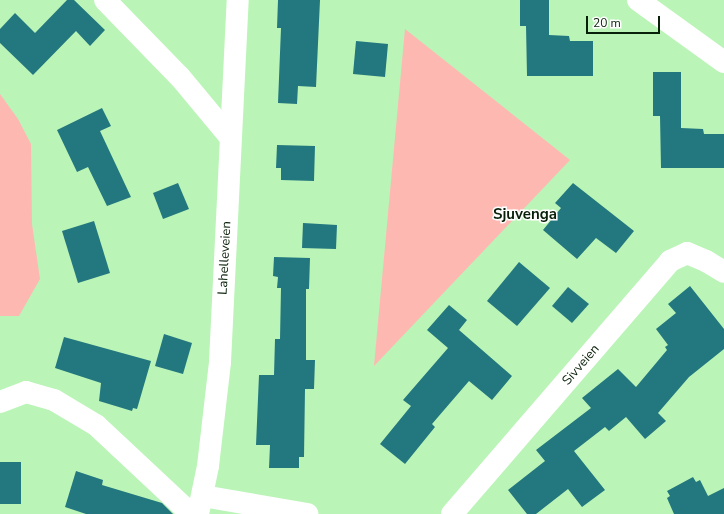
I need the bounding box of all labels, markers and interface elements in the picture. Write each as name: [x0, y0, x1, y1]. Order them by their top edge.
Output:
scale bar: [588, 8, 662, 34]
text: 20 m: [593, 15, 621, 31]
district label: Sjuvenga: [493, 206, 557, 224]
street label: Lahelleveien: [215, 221, 235, 295]
street label: Sivveien: [559, 341, 603, 389]

